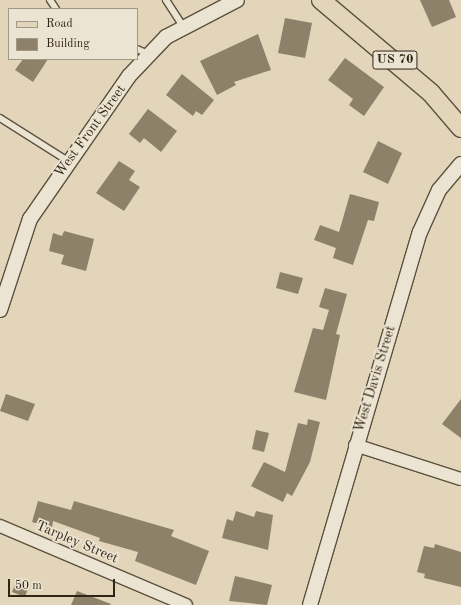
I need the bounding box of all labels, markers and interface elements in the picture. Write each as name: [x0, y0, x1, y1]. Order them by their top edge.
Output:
legend: [8, 8, 138, 60]
text: Road: [46, 18, 73, 30]
text: Building: [46, 38, 90, 50]
road number: US 70: [372, 49, 418, 71]
street label: West Front Street: [51, 81, 129, 181]
street label: West Davis Street: [351, 324, 399, 434]
street label: Tarpley Street: [33, 517, 121, 567]
scale bar: [10, 571, 117, 597]
text: 50 m: [15, 580, 42, 592]

